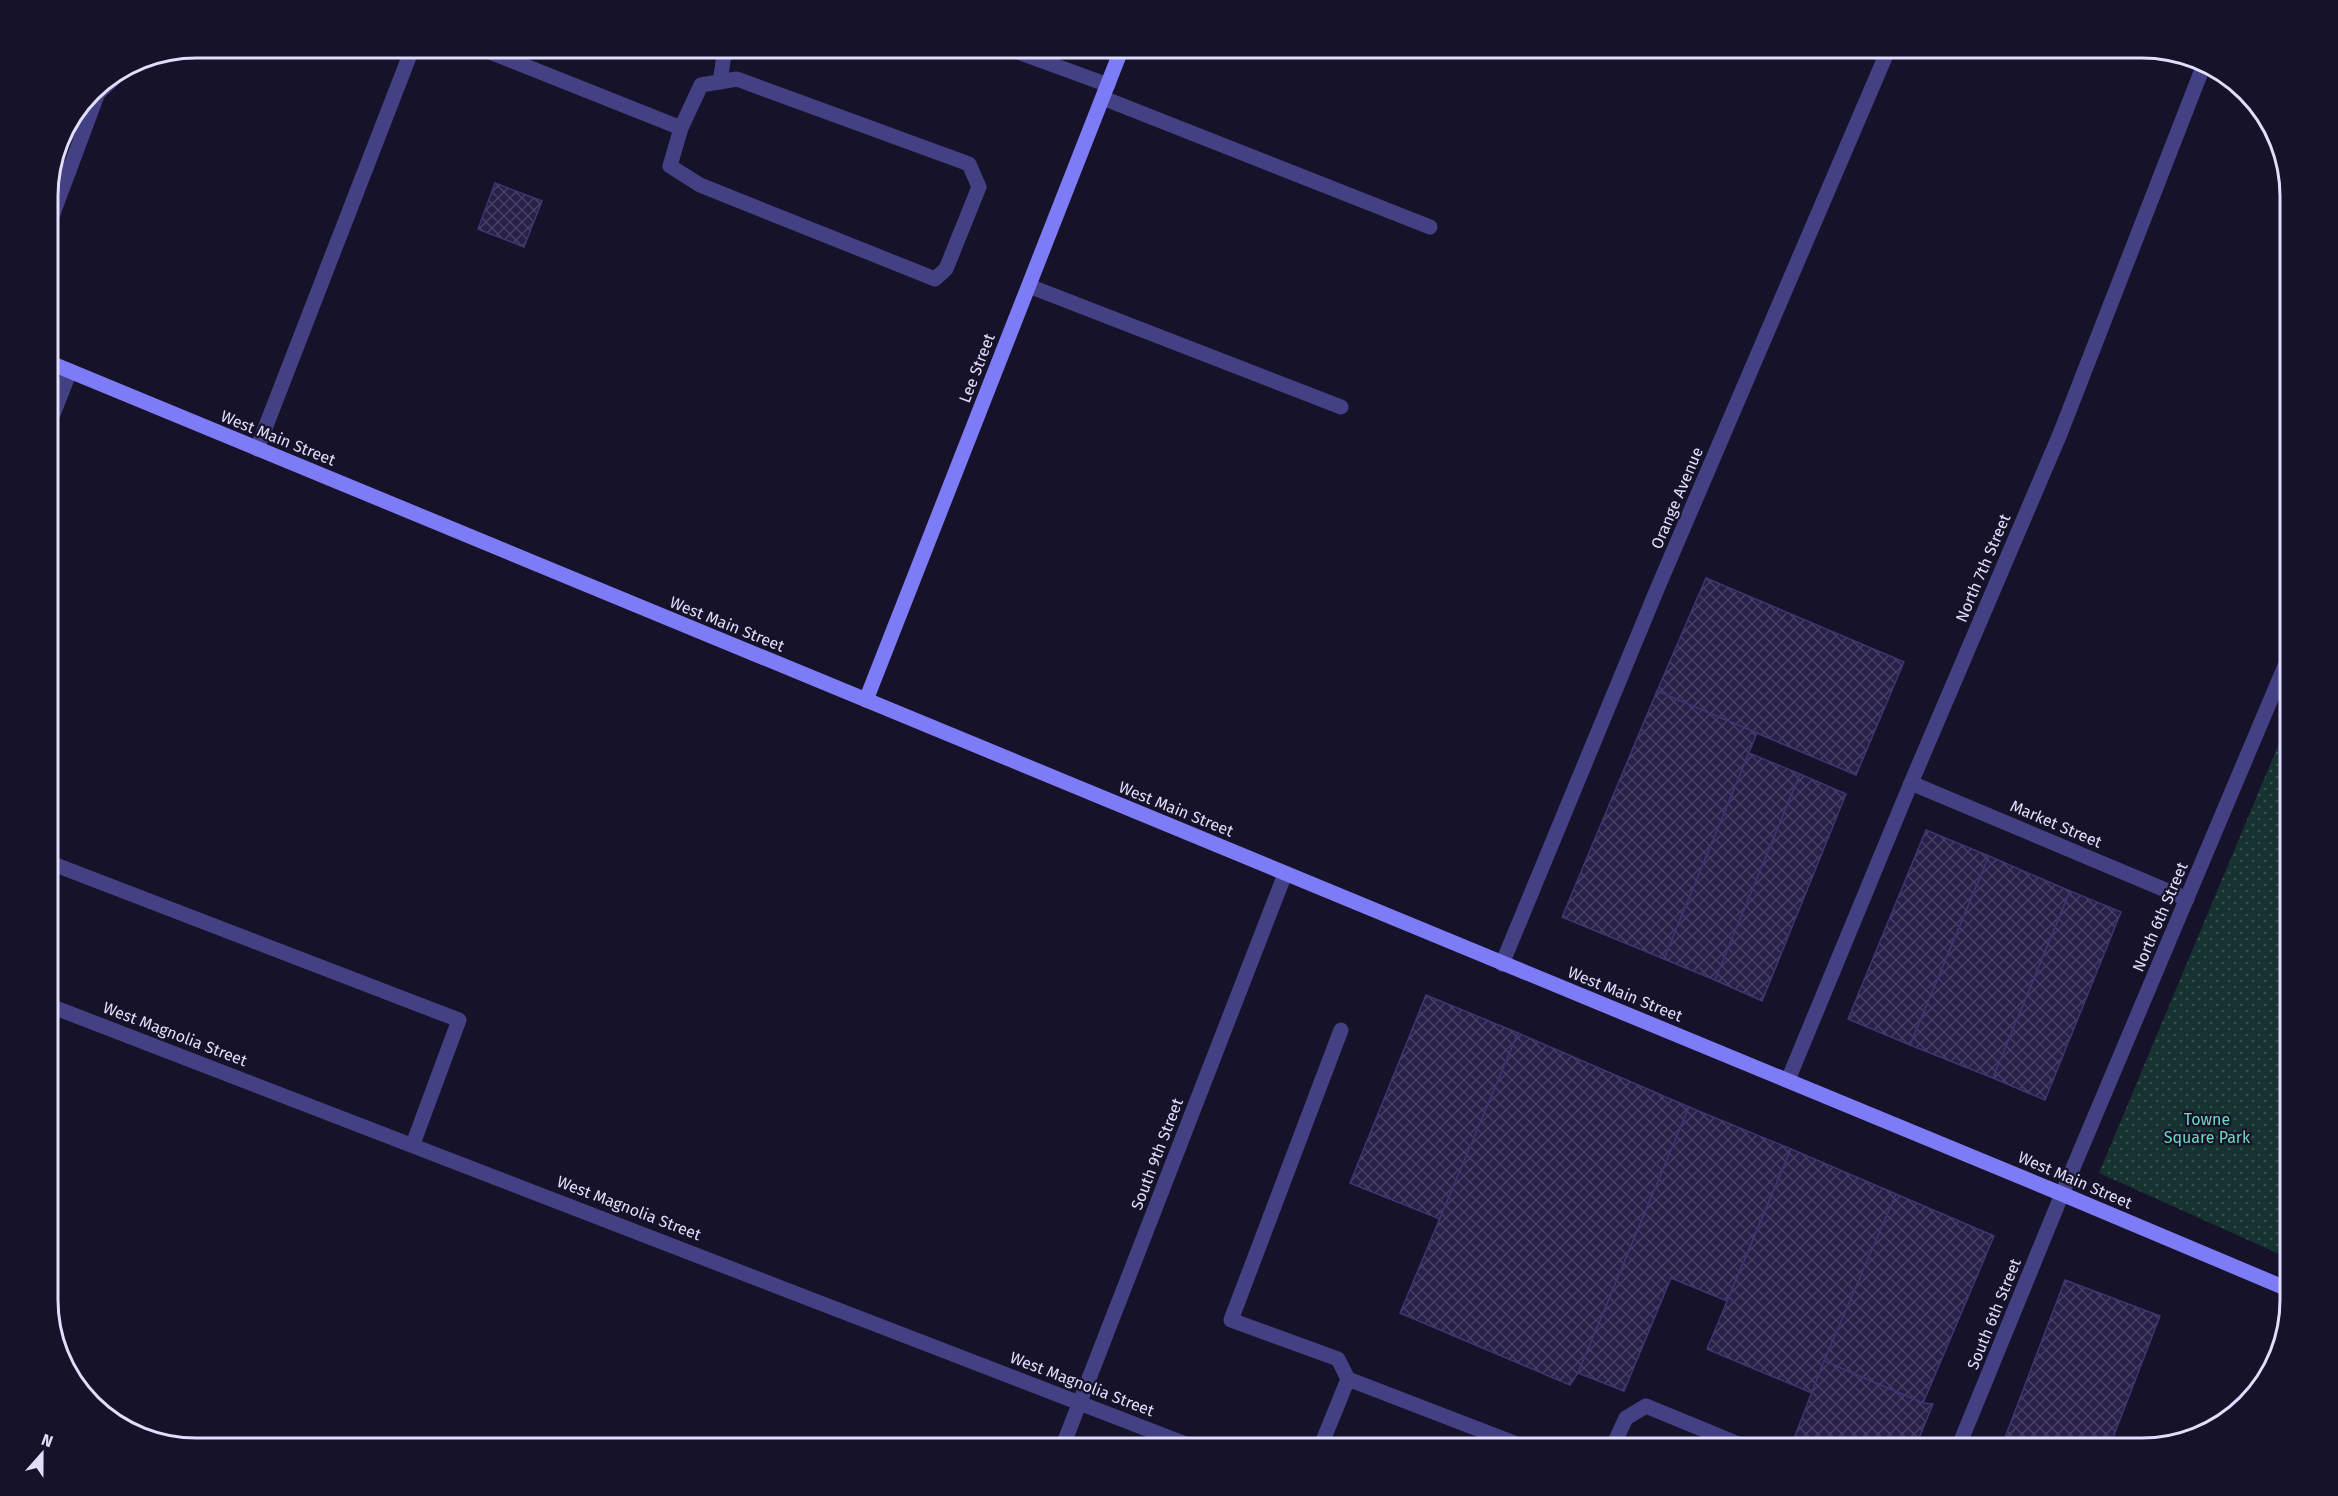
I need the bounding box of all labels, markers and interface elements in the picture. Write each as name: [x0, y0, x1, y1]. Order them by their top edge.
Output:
street label: Lee Street: [955, 330, 999, 405]
street label: West Main Street: [218, 406, 338, 470]
street label: Orange Avenue: [1647, 444, 1707, 552]
street label: North 7th Street: [1952, 511, 2014, 625]
street label: West Main Street: [667, 592, 787, 656]
street label: West Main Street: [1116, 777, 1236, 841]
street label: Market Street: [2007, 796, 2105, 852]
street label: North 6th Street: [2128, 859, 2192, 975]
street label: West Main Street: [1565, 962, 1685, 1026]
street label: West Magnolia Street: [100, 998, 250, 1070]
street label: South 9th Street: [1127, 1095, 1187, 1212]
park label: Towne Square Park: [2164, 1110, 2251, 1147]
street label: West Main Street: [2015, 1147, 2135, 1213]
street label: West Magnolia Street: [554, 1172, 704, 1244]
street label: South 6th Street: [1963, 1255, 2025, 1372]
street label: West Magnolia Street: [1007, 1348, 1157, 1420]
north arrow: [12, 1424, 72, 1484]
text: N: [39, 1430, 56, 1451]

